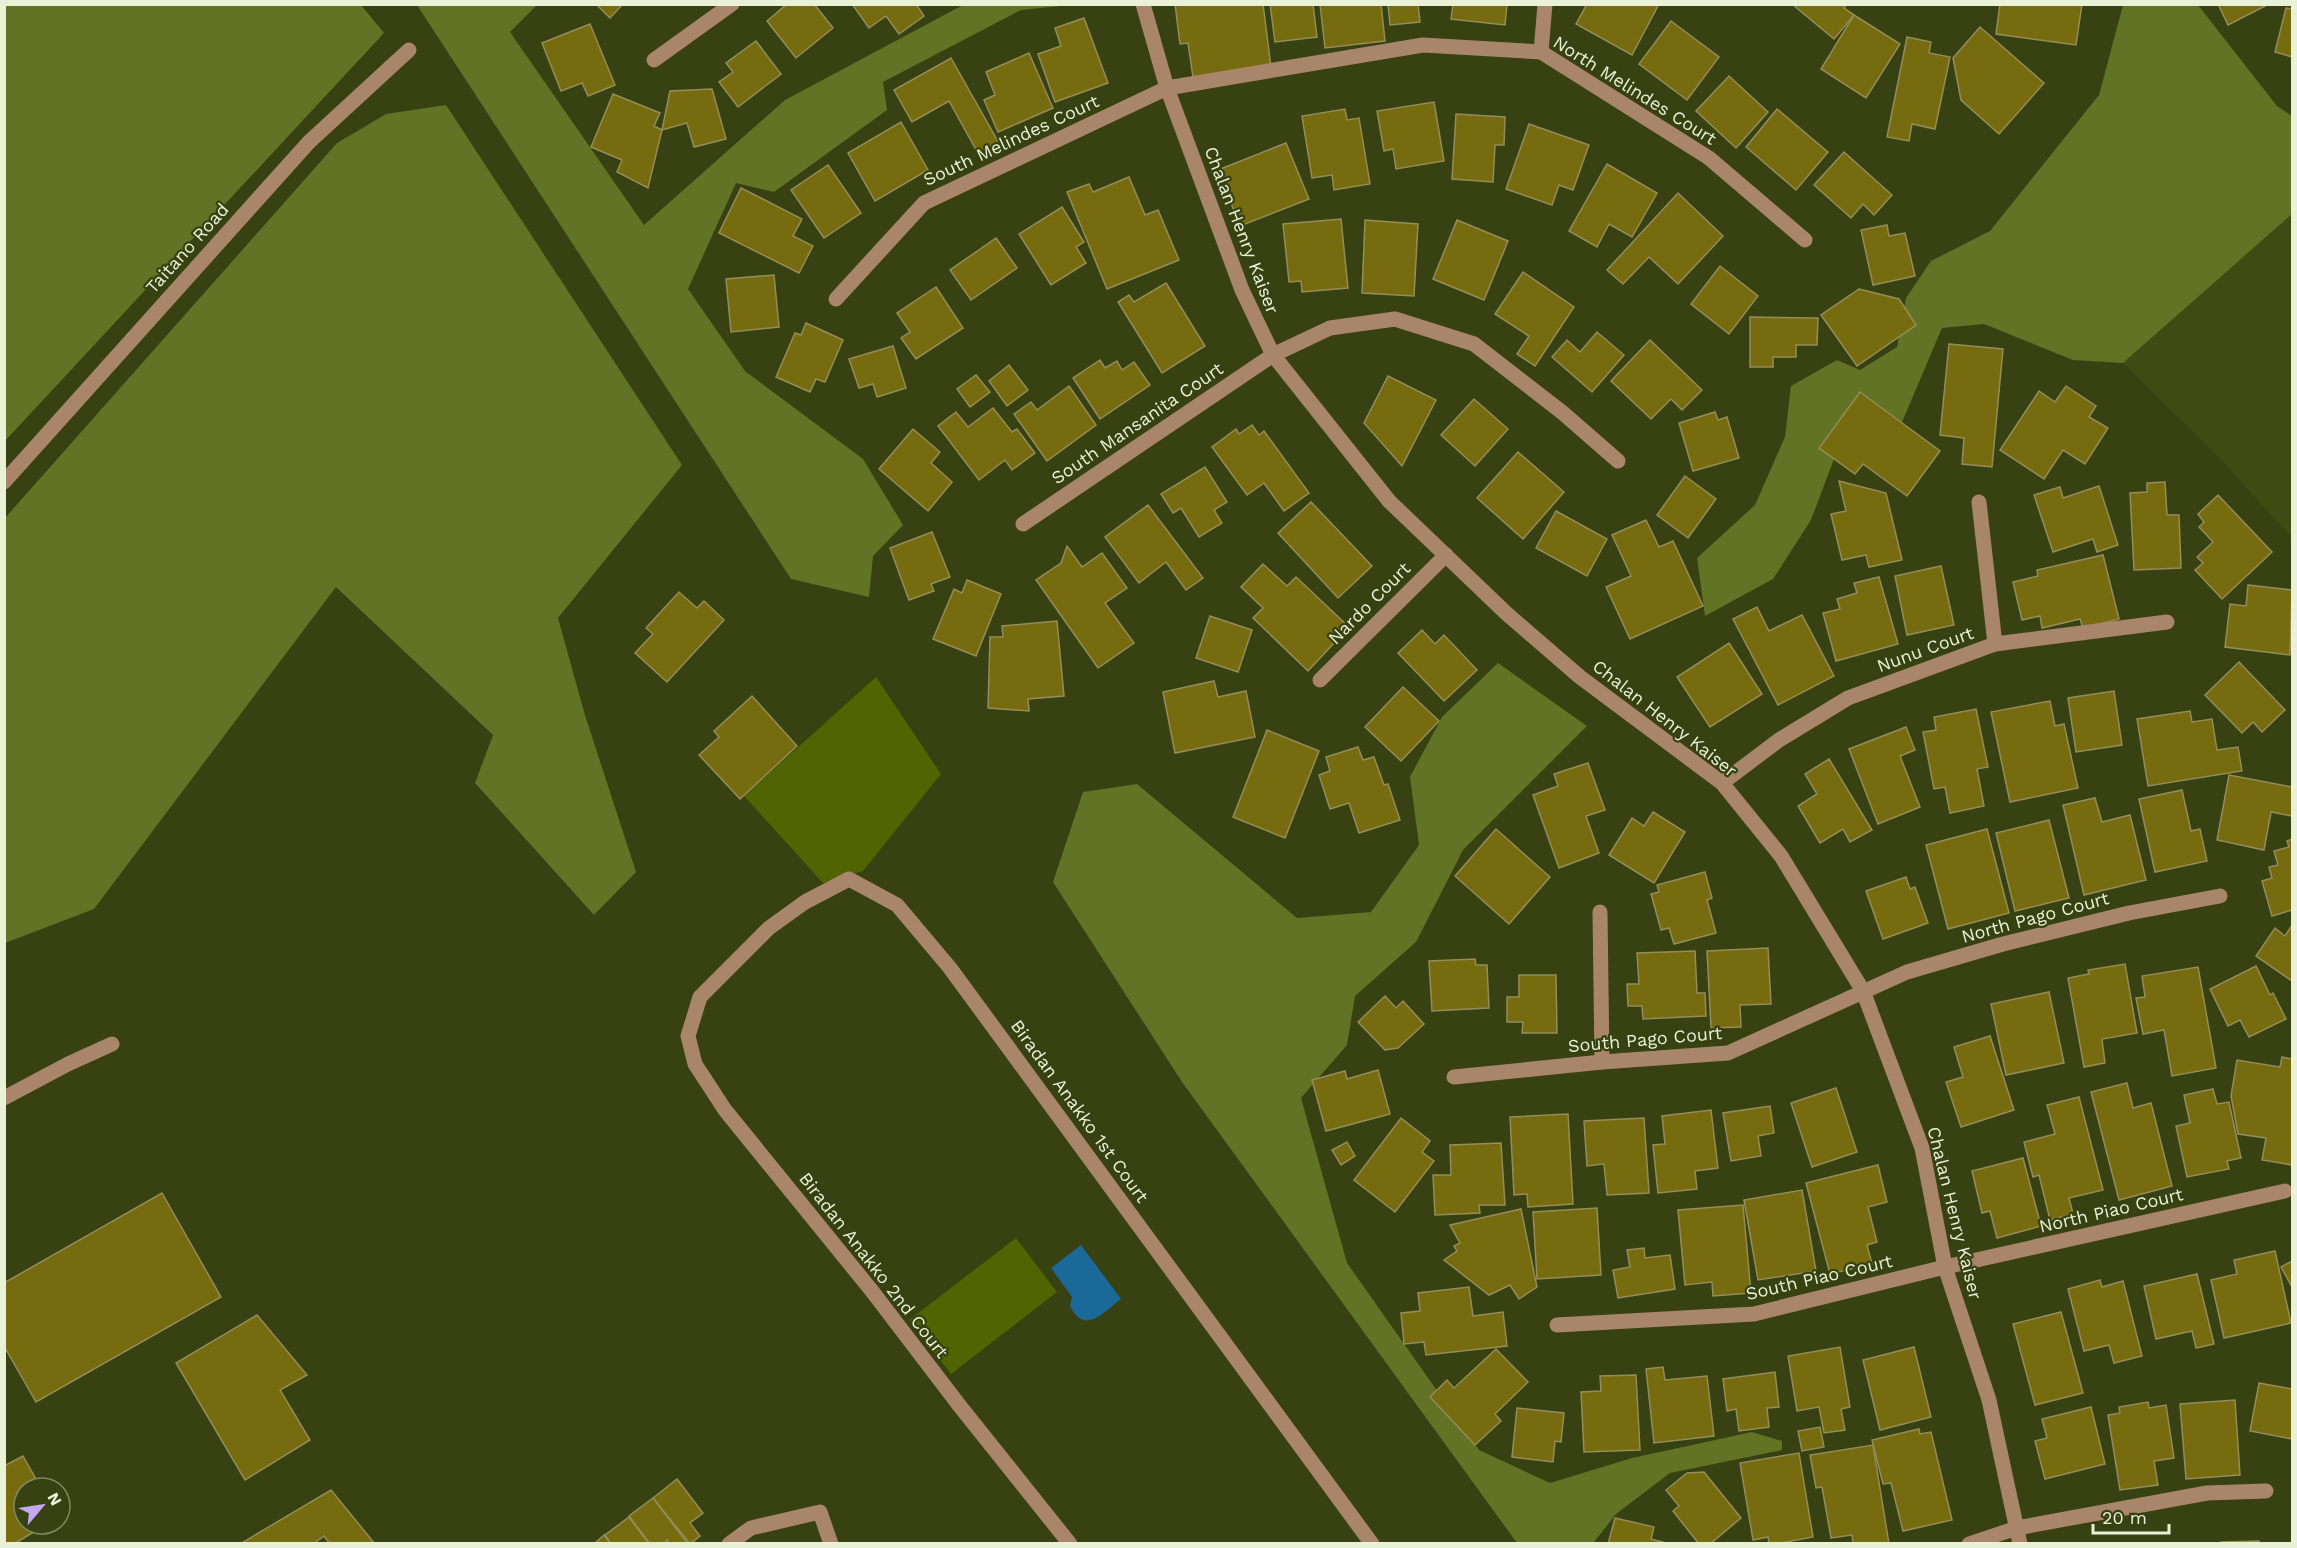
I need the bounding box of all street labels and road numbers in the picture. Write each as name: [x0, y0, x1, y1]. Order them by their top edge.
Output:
street label: North Melindes Court: [1550, 31, 1721, 149]
street label: South Melindes Court: [920, 90, 1102, 190]
street label: Chalan Henry Kaiser: [1200, 143, 1284, 317]
street label: Taitano Road: [141, 199, 233, 297]
street label: South Mansanita Court: [1047, 357, 1227, 488]
street label: Nardo Court: [1324, 557, 1415, 648]
street label: Nunu Court: [1874, 622, 1977, 676]
street label: Chalan Henry Kaiser: [1589, 655, 1741, 781]
street label: North Pago Court: [1959, 887, 2111, 947]
street label: Biradan Anakko 1st Court: [1007, 1016, 1154, 1207]
street label: South Pago Court: [1567, 1022, 1723, 1056]
street label: Chalan Henry Kaiser: [1923, 1124, 1987, 1302]
street label: Biradan Anakko 2nd Court: [795, 1168, 953, 1362]
street label: North Piao Court: [2037, 1183, 2185, 1237]
street label: South Piao Court: [1744, 1250, 1895, 1304]

